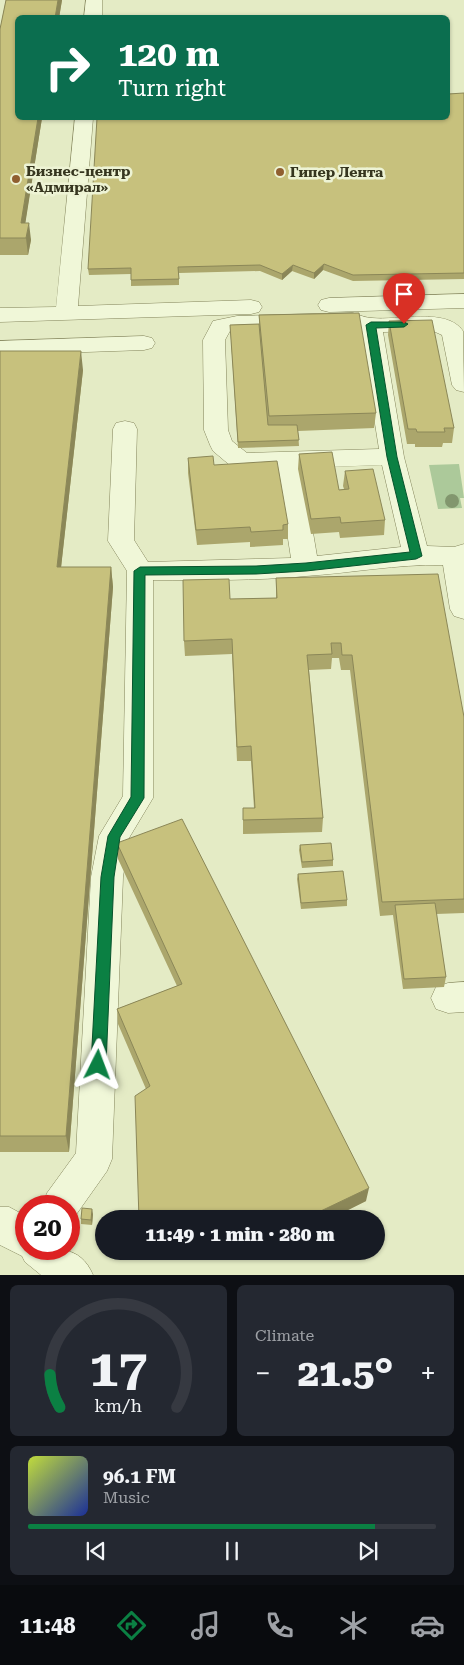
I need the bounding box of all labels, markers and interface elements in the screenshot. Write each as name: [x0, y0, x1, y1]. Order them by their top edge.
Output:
text: 120 m: [118, 34, 219, 75]
icon: right: [35, 35, 100, 100]
text: Turn right: [118, 76, 226, 101]
place label: Бизнес-центр «Адмирал»: [26, 163, 130, 195]
place label: Гипер Лента: [290, 164, 384, 180]
marker: Гипер Лента: [274, 166, 286, 178]
marker: Бизнес-центр «Адмирал»: [10, 173, 22, 185]
pin: [383, 273, 425, 324]
icon: arrive: [390, 280, 418, 308]
position arrow: [71, 1038, 123, 1090]
speed limit sign: 20: [15, 1195, 80, 1260]
text: 11:49 · 1 min · 280 m: [145, 1223, 335, 1246]
text: Climate: [255, 1326, 314, 1345]
text: 17: [89, 1338, 148, 1399]
text: 21.5°: [298, 1351, 393, 1395]
text: −: [255, 1357, 271, 1390]
text: +: [420, 1357, 436, 1390]
text: km/h: [95, 1395, 143, 1416]
text: 96.1 FM: [103, 1465, 176, 1488]
text: Music: [103, 1488, 150, 1507]
icon: previous: [82, 1537, 110, 1565]
icon: pause: [218, 1537, 246, 1565]
icon: next: [354, 1537, 382, 1565]
icon: directions: [114, 1608, 149, 1643]
icon: music: [188, 1608, 223, 1643]
icon: phone: [262, 1608, 297, 1643]
icon: climate: [336, 1608, 371, 1643]
icon: car: [410, 1608, 445, 1643]
text: 11:48: [19, 1613, 76, 1638]

